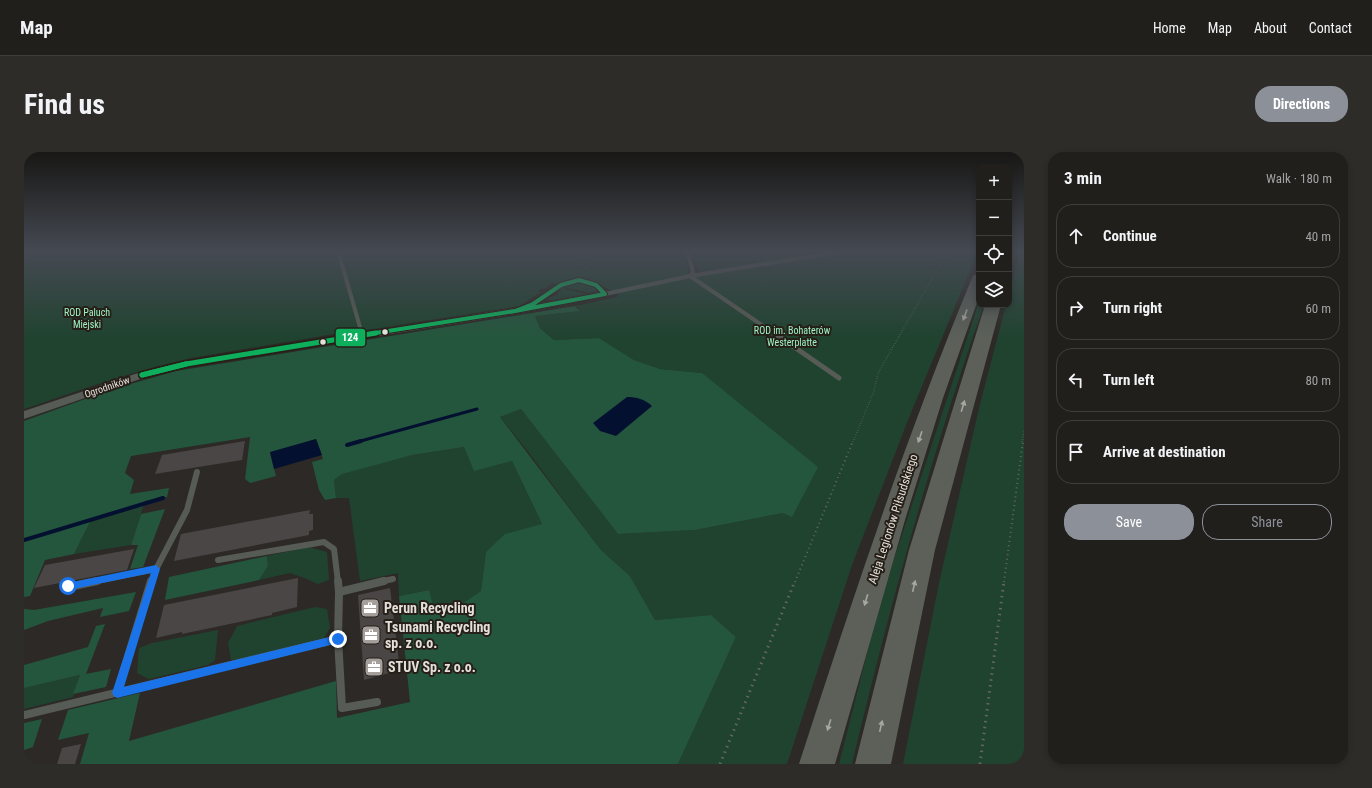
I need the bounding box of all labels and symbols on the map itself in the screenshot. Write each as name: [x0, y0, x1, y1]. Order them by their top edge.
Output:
park label: ROD Paluch Miejski: [64, 307, 110, 330]
one-way arrow: [962, 310, 968, 322]
park label: ROD im. Bohaterów Westerplatte: [754, 325, 831, 348]
unlabelled marker: [380, 327, 390, 337]
line badge: 124: [335, 328, 366, 347]
text: 124: [342, 331, 359, 344]
unlabelled marker: [318, 337, 328, 347]
street label: Ogrodników: [83, 374, 131, 400]
one-way arrow: [960, 400, 966, 412]
one-way arrow: [917, 431, 923, 443]
street label: Aleja Legionów Piłsudskiego: [865, 452, 921, 586]
route start: [59, 577, 77, 595]
one-way arrow: [911, 579, 917, 592]
one-way arrow: [863, 595, 869, 607]
office icon: Perun Recycling: [359, 597, 381, 619]
place label: Perun Recycling: [384, 600, 475, 616]
place label: Tsunami Recycling sp. z o.o.: [385, 619, 490, 651]
office icon: Tsunami Recycling sp. z o.o.: [360, 624, 382, 646]
route end: [329, 630, 347, 648]
office icon: STUV Sp. z o.o.: [363, 656, 385, 678]
place label: STUV Sp. z o.o.: [388, 659, 476, 675]
one-way arrow: [826, 719, 832, 731]
one-way arrow: [879, 720, 885, 732]

